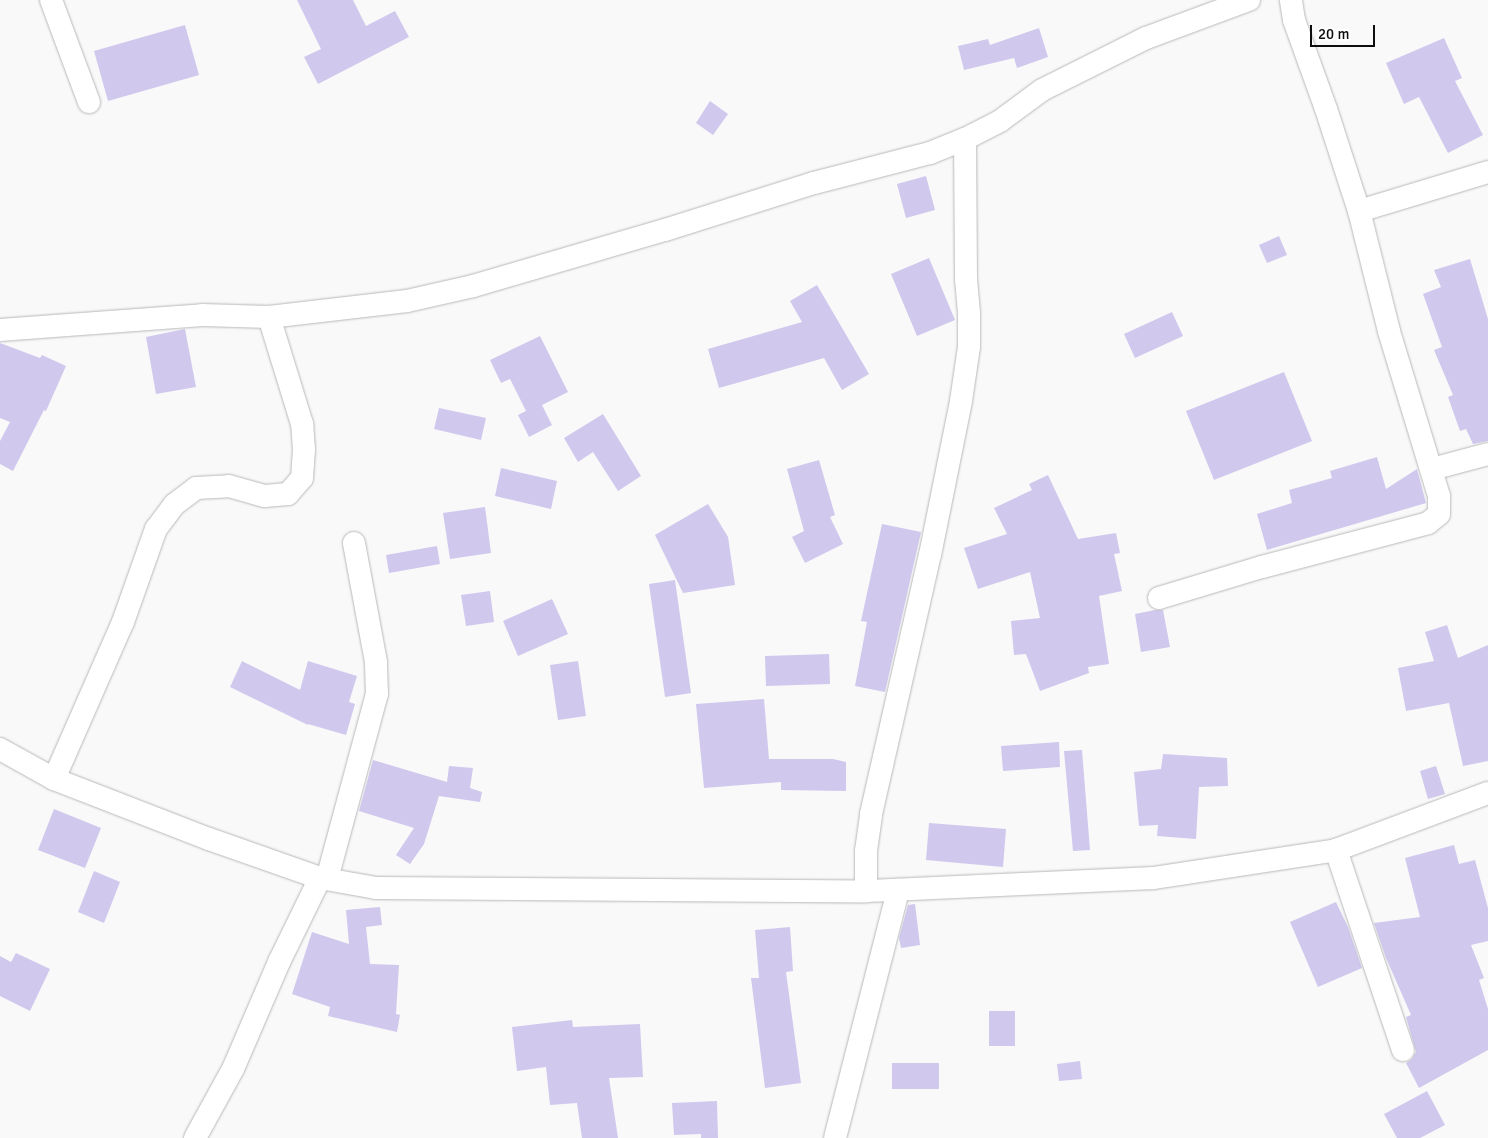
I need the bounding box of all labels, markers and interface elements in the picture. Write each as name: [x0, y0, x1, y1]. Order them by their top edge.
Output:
scale bar: [1313, 15, 1378, 47]
text: 20 m: [1318, 25, 1349, 43]

